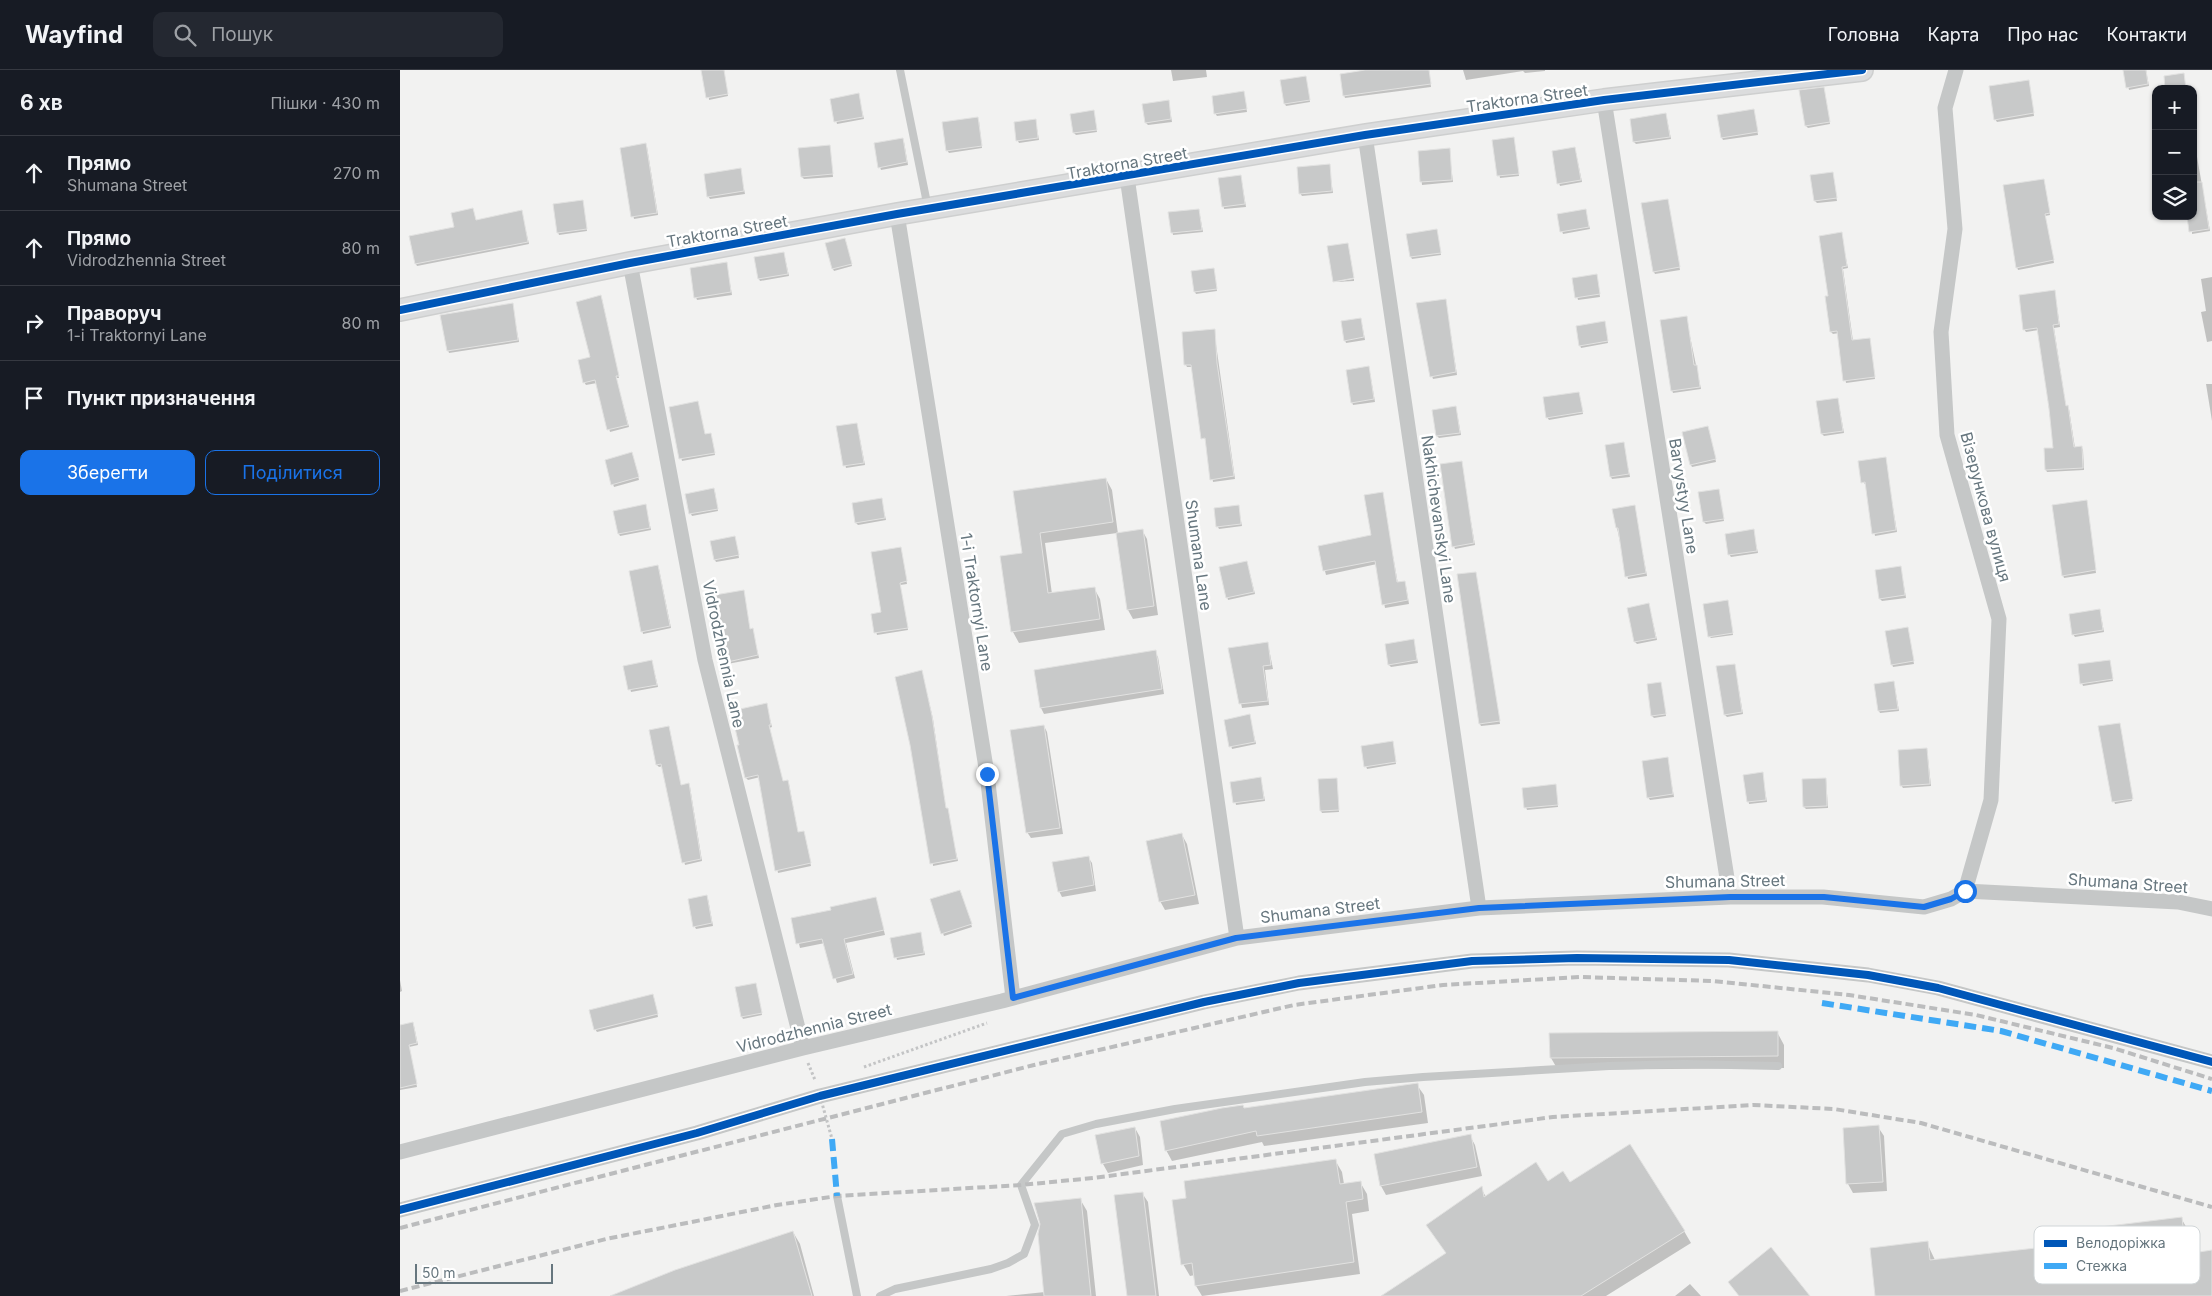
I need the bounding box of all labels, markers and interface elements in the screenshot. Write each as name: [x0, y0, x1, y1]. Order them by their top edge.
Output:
search box: [153, 12, 503, 57]
text: Wayfind: [25, 20, 123, 49]
icon: search: [171, 21, 199, 49]
text: Пошук: [211, 23, 273, 46]
text: Головна: [1828, 24, 1900, 45]
text: Карта: [1928, 24, 1979, 45]
text: Про нас: [2007, 24, 2079, 45]
text: Контакти: [2107, 24, 2187, 45]
street label: Traktorna Street: [1465, 80, 1589, 116]
map controls: [2152, 85, 2197, 220]
button: +: [2152, 85, 2197, 130]
text: 6 хв: [20, 90, 63, 115]
text: Пішки · 430 m: [271, 93, 380, 113]
button: −: [2152, 130, 2197, 175]
street label: Traktorna Street: [1065, 143, 1189, 183]
text: Прямо: [67, 152, 131, 175]
icon: ahead: [20, 159, 48, 187]
text: 270 m: [333, 163, 380, 183]
text: Shumana Street: [67, 175, 187, 195]
button: layers: [2152, 175, 2197, 220]
street label: Traktorna Street: [665, 211, 789, 251]
text: Прямо: [67, 227, 131, 250]
icon: ahead: [20, 234, 48, 262]
text: 80 m: [341, 238, 380, 258]
text: Vidrodzhennia Street: [67, 250, 226, 270]
text: Праворуч: [67, 302, 161, 325]
icon: right: [20, 309, 48, 337]
text: 80 m: [341, 313, 380, 333]
text: 1-i Traktornyi Lane: [67, 325, 207, 345]
icon: arrive: [20, 384, 48, 412]
text: Пункт призначення: [67, 387, 255, 410]
street label: Візерункова вулиця: [1956, 430, 2016, 584]
street label: Nakhichevanskyi Lane: [1417, 434, 1461, 604]
street label: Barvystyy Lane: [1665, 437, 1703, 555]
button: Зберегти: [20, 450, 195, 495]
button: Поділитися: [205, 450, 380, 495]
street label: Shumana Lane: [1181, 498, 1217, 612]
street label: 1-i Traktornyi Lane: [956, 531, 998, 673]
street label: Vidrodzhennia Lane: [699, 578, 749, 730]
route end: [976, 763, 999, 786]
street label: Shumana Street: [2067, 869, 2189, 897]
street label: Shumana Street: [1665, 870, 1785, 892]
route start: [1954, 880, 1977, 903]
street label: Shumana Street: [1259, 893, 1381, 927]
street label: Vidrodzhennia Street: [734, 999, 894, 1057]
legend: [2034, 1226, 2200, 1284]
text: Велодоріжка: [2076, 1234, 2166, 1251]
text: Стежка: [2076, 1257, 2127, 1274]
scale bar: [415, 1261, 552, 1284]
text: 50 m: [422, 1264, 456, 1281]

